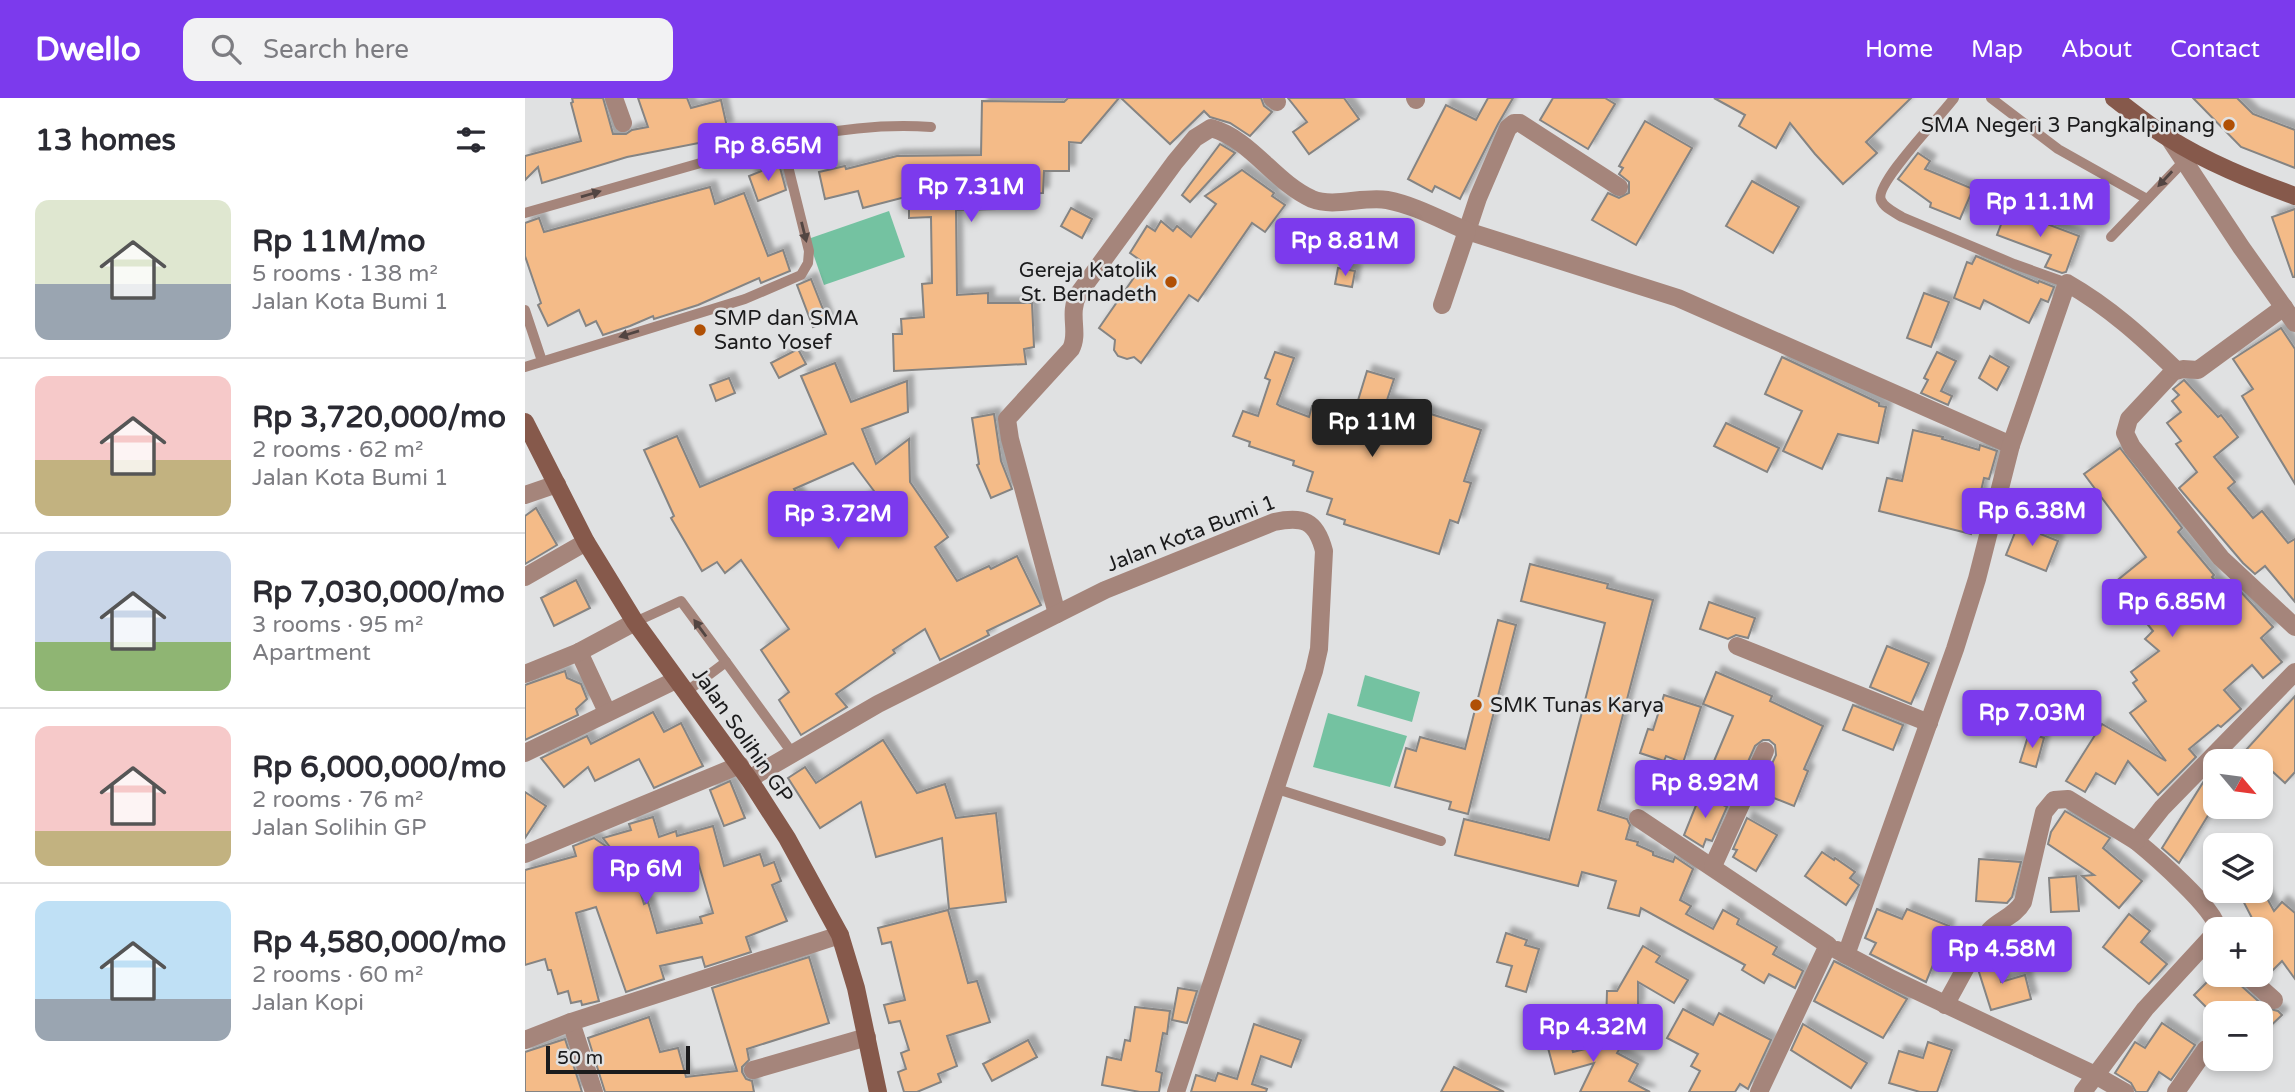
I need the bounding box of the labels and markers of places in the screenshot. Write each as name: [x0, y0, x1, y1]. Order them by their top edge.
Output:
place label: SMA Negeri 3 Pangkalpinang: [1921, 113, 2215, 138]
marker: SMA Negeri 3 Pangkalpinang: [2221, 117, 2237, 133]
pin: Rp 8.65M: [696, 123, 840, 183]
pin: Rp 7.31M: [899, 164, 1043, 224]
pin: Rp 11.1M: [1968, 180, 2112, 239]
pin: Rp 8.81M: [1273, 218, 1417, 278]
place label: Gereja Katolik St. Bernadeth: [1019, 258, 1157, 307]
marker: Gereja Katolik St. Bernadeth: [1163, 274, 1179, 290]
place label: SMP dan SMA Santo Yosef: [714, 306, 859, 355]
marker: SMP dan SMA Santo Yosef: [692, 322, 708, 338]
pin: Rp 11M: [1315, 400, 1429, 459]
pin: Rp 6.38M: [1960, 489, 2104, 548]
pin: Rp 3.72M: [766, 491, 910, 551]
pin: Rp 6.85M: [2100, 580, 2244, 639]
pin: Rp 7.03M: [1960, 690, 2104, 750]
place label: SMK Tunas Karya: [1490, 693, 1664, 718]
marker: SMK Tunas Karya: [1468, 697, 1484, 713]
pin: Rp 8.92M: [1633, 760, 1777, 820]
pin: Rp 6M: [597, 846, 695, 906]
pin: Rp 4.58M: [1930, 926, 2074, 986]
pin: Rp 4.32M: [1521, 1004, 1665, 1064]

